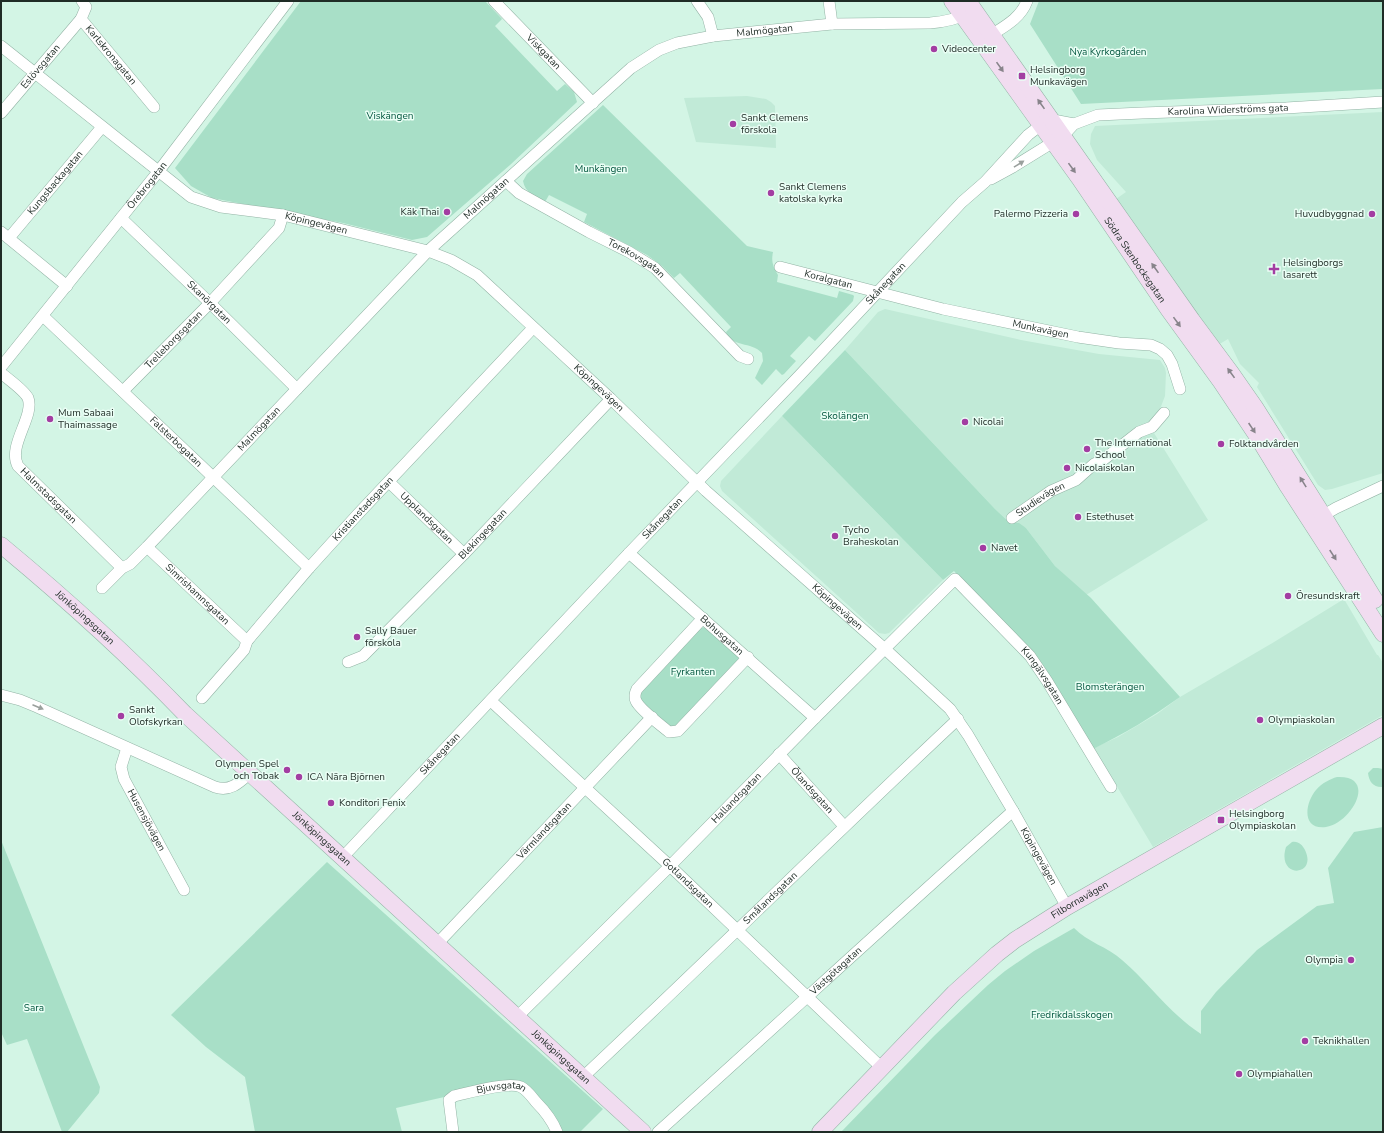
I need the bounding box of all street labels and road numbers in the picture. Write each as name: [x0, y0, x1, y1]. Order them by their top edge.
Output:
street label: Malmögatan: [736, 21, 794, 41]
street label: Karlskronagatan: [82, 22, 140, 88]
street label: Viskgatan: [522, 30, 564, 73]
street label: Eslövsgatan: [18, 41, 64, 92]
street label: Karolina Widerströms gata: [1167, 101, 1289, 119]
street label: Kungsbackagatan: [24, 148, 86, 218]
street label: Örebrogatan: [124, 159, 170, 212]
street label: Malmögatan: [461, 174, 512, 223]
street label: Köpingevägen: [283, 209, 349, 238]
street label: Södra Stenbocksgatan: [1101, 214, 1169, 306]
street label: Torekovsgatan: [605, 235, 668, 281]
street label: Skånegatan: [862, 259, 909, 308]
street label: Koralgatan: [803, 267, 854, 292]
street label: Skanörgatan: [184, 278, 234, 327]
street label: Trelleborgsgatan: [142, 308, 206, 372]
street label: Munkavägen: [1011, 317, 1070, 342]
street label: Köpingevägen: [571, 361, 627, 415]
street label: Malmögatan: [234, 404, 284, 454]
street label: Falsterbogatan: [146, 413, 205, 470]
street label: Halmstadsgatan: [17, 465, 80, 527]
street label: Kristianstadsgatan: [329, 474, 397, 544]
street label: Studievägen: [1013, 479, 1067, 520]
street label: Upplandsgatan: [397, 489, 456, 547]
street label: Skånegatan: [639, 494, 686, 542]
street label: Blekingegatan: [455, 506, 510, 563]
street label: Simrishamnsgatan: [162, 561, 233, 628]
street label: Köpingevägen: [809, 581, 866, 633]
street label: Jönköpingsgatan: [52, 587, 117, 648]
street label: Bohusgatan: [697, 612, 747, 658]
street label: Kungälvsgatan: [1018, 644, 1067, 707]
street label: Skånegatan: [417, 730, 463, 778]
street label: Ölandsgatan: [787, 764, 836, 817]
street label: Hallandsgatan: [708, 770, 765, 827]
street label: Husensjövägen: [124, 786, 169, 854]
street label: Värmlandsgatan: [513, 799, 575, 863]
street label: Jönköpingsgatan: [288, 808, 354, 869]
street label: Köpingevägen: [1017, 825, 1060, 888]
street label: Gotlandsgatan: [659, 855, 717, 911]
street label: Smålandsgatan: [740, 869, 801, 928]
street label: Filbornavägen: [1048, 878, 1111, 922]
street label: Västgötagatan: [806, 944, 865, 999]
street label: Jönköpingsgatan: [528, 1026, 593, 1088]
street label: Bjuvsgatan: [475, 1078, 529, 1097]

